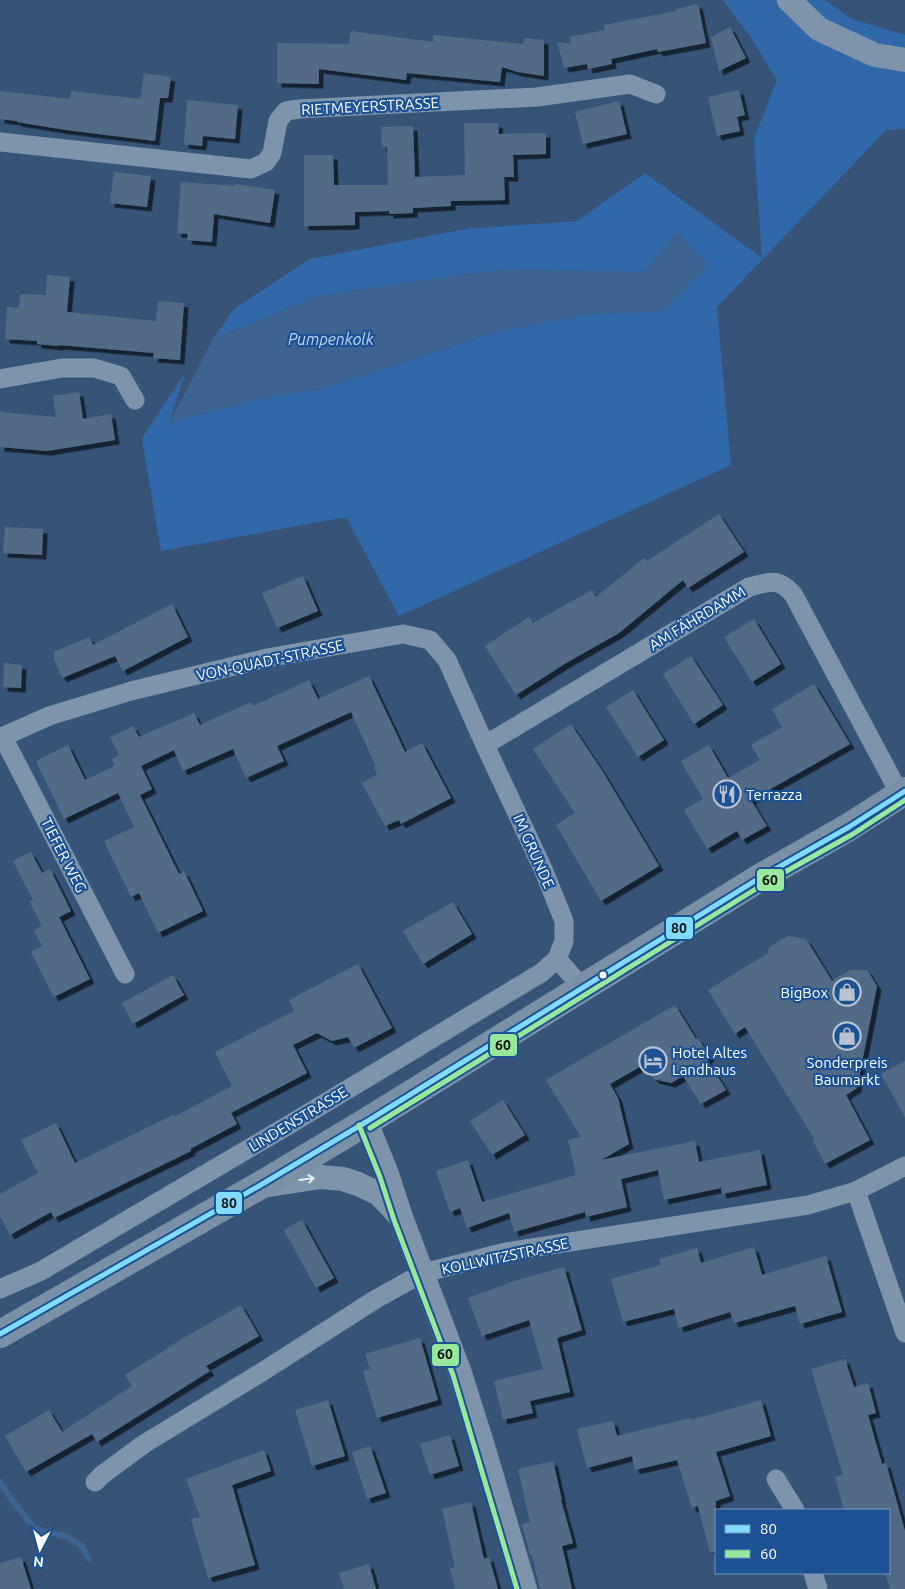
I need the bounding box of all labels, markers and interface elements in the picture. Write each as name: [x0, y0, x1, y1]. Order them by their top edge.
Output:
street label: RIETMEYERSTRASSE: [301, 94, 439, 118]
water label: Pumpenkolk: [288, 330, 375, 348]
street label: AM FÄHRDAMM: [646, 583, 748, 653]
street label: VON-QUADT-STRASSE: [195, 636, 345, 684]
restaurant icon: Terrazza: [712, 779, 742, 809]
place label: Terrazza: [746, 786, 802, 803]
street label: IM GRUNDE: [510, 811, 558, 891]
street label: TIEFER WEG: [38, 815, 90, 895]
line badge: 60: [756, 868, 785, 892]
text: 60: [762, 872, 778, 888]
line badge: 80: [665, 916, 694, 940]
text: 80: [671, 920, 687, 936]
unlabelled marker: [598, 970, 608, 980]
shop icon: BigBox: [832, 977, 862, 1007]
place label: BigBox: [780, 984, 828, 1001]
shop icon: Sonderpreis Baumarkt: [832, 1021, 862, 1051]
line badge: 60: [489, 1033, 518, 1057]
text: 60: [495, 1037, 511, 1053]
place label: Hotel Altes Landhaus: [672, 1044, 747, 1078]
hotel icon: Hotel Altes Landhaus: [638, 1046, 668, 1076]
place label: Sonderpreis Baumarkt: [807, 1054, 887, 1088]
street label: LINDENSTRASSE: [246, 1083, 350, 1155]
one-way arrow: [299, 1174, 315, 1184]
line badge: 80: [215, 1191, 243, 1215]
text: 80: [221, 1195, 237, 1211]
street label: KOLLWITZSTRASSE: [440, 1234, 570, 1278]
line badge: 60: [431, 1343, 460, 1367]
text: 60: [437, 1346, 453, 1362]
legend: [715, 1509, 890, 1574]
text: 80: [760, 1520, 777, 1537]
north arrow: [15, 1524, 65, 1574]
text: 60: [760, 1545, 777, 1562]
text: N: [33, 1553, 45, 1570]

